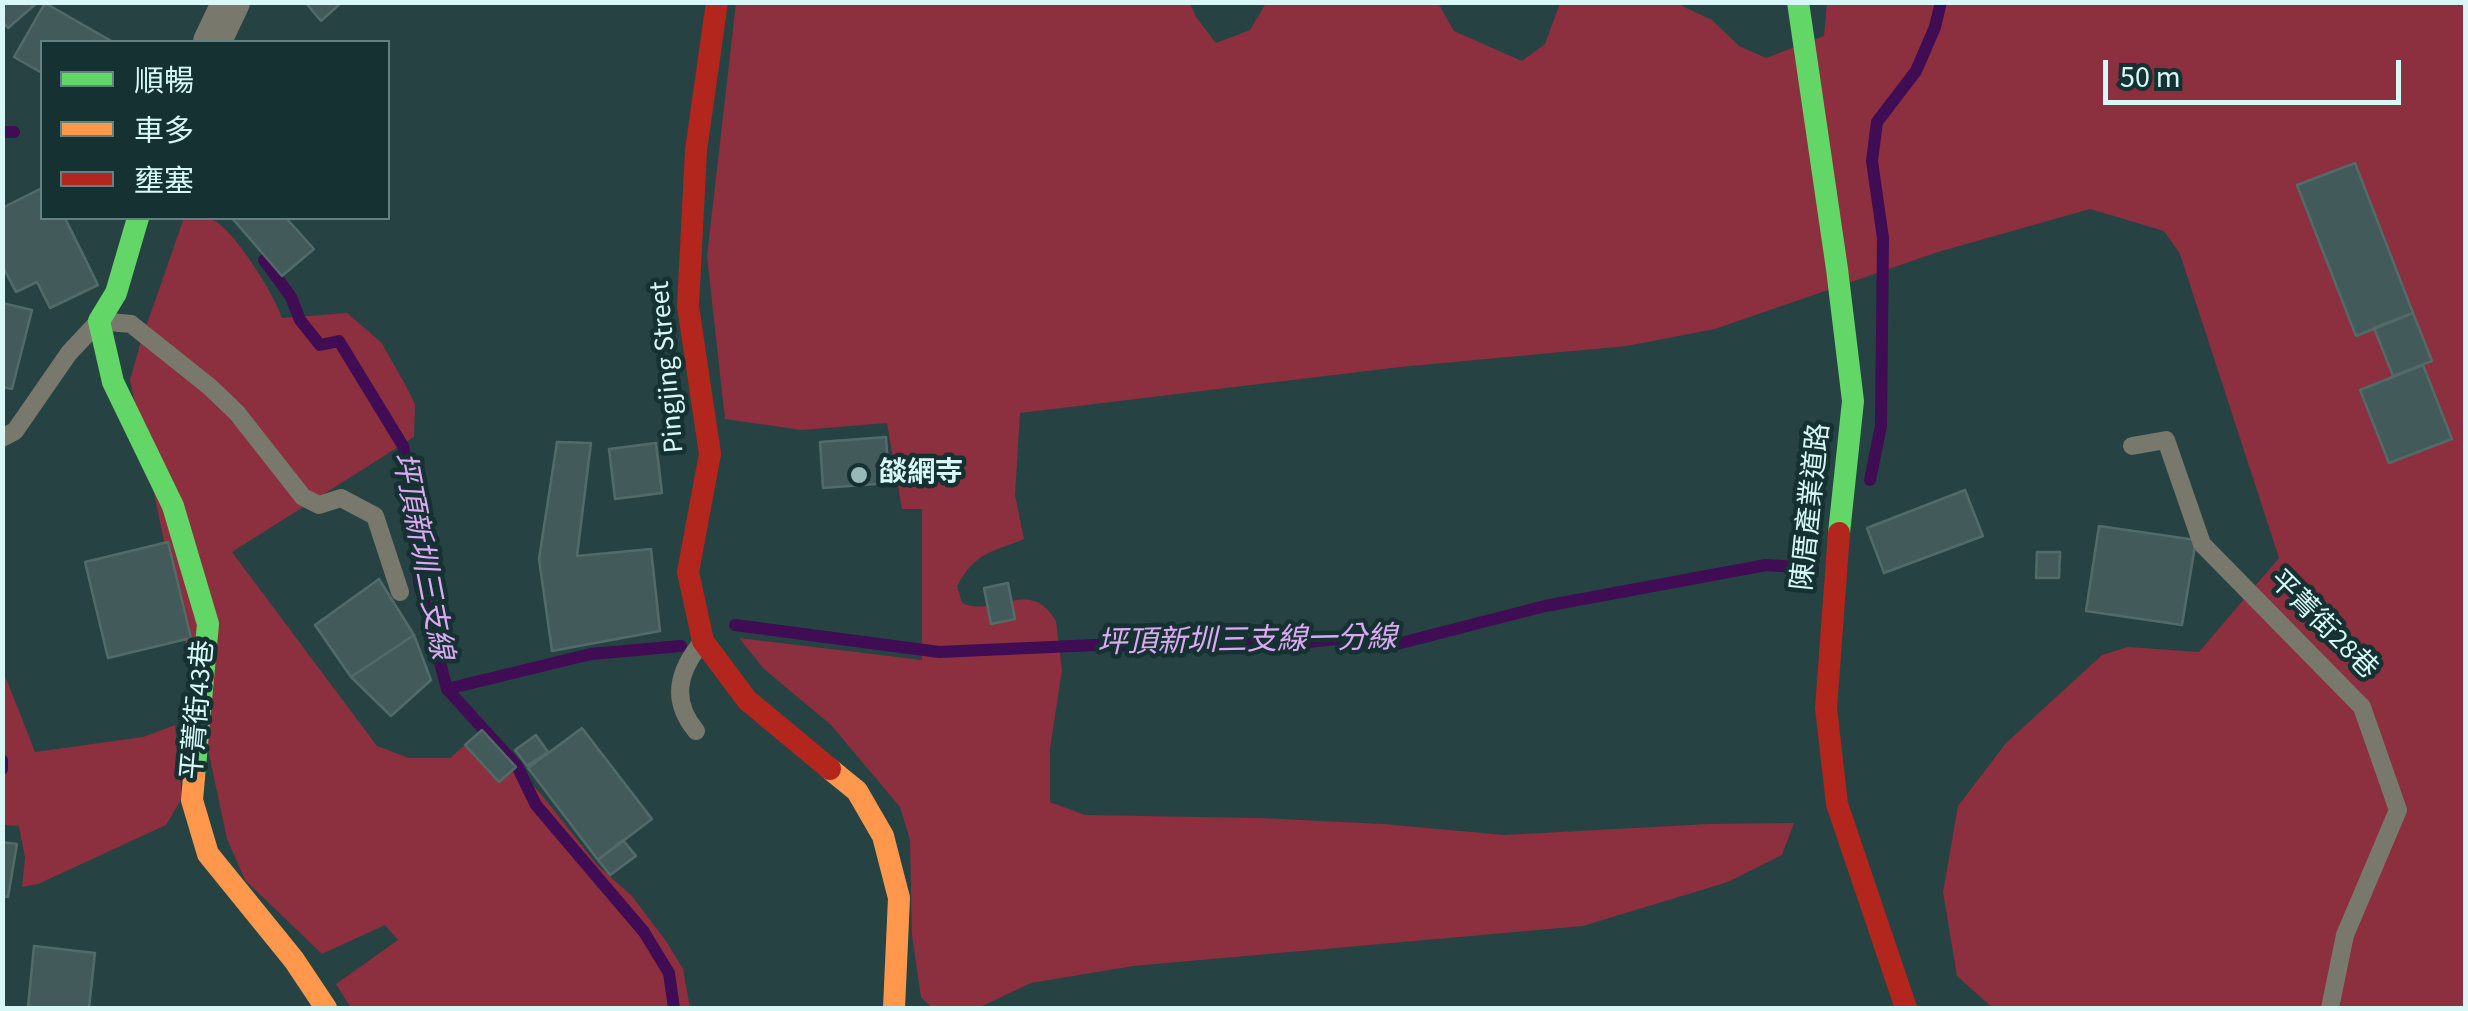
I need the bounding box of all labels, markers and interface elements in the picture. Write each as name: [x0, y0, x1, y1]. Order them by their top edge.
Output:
legend: [40, 40, 390, 220]
scale bar: [2108, 40, 2406, 102]
text: 50 m: [2120, 56, 2181, 99]
text: 順暢: [134, 60, 194, 103]
text: 車多: [134, 110, 194, 153]
text: 壅塞: [134, 160, 194, 203]
street label: Pingjing Street: [645, 280, 693, 454]
street label: 陳厝產業道路: [1788, 422, 1838, 592]
water label: 坪頂新圳三支線: [382, 449, 458, 663]
place label: 燄網寺: [879, 458, 963, 492]
marker: 燄網寺: [848, 464, 870, 486]
street label: 平菁街28巷: [2261, 565, 2383, 687]
water label: 坪頂新圳三支線一分線: [1097, 622, 1397, 664]
street label: 平菁街43巷: [177, 639, 223, 781]

